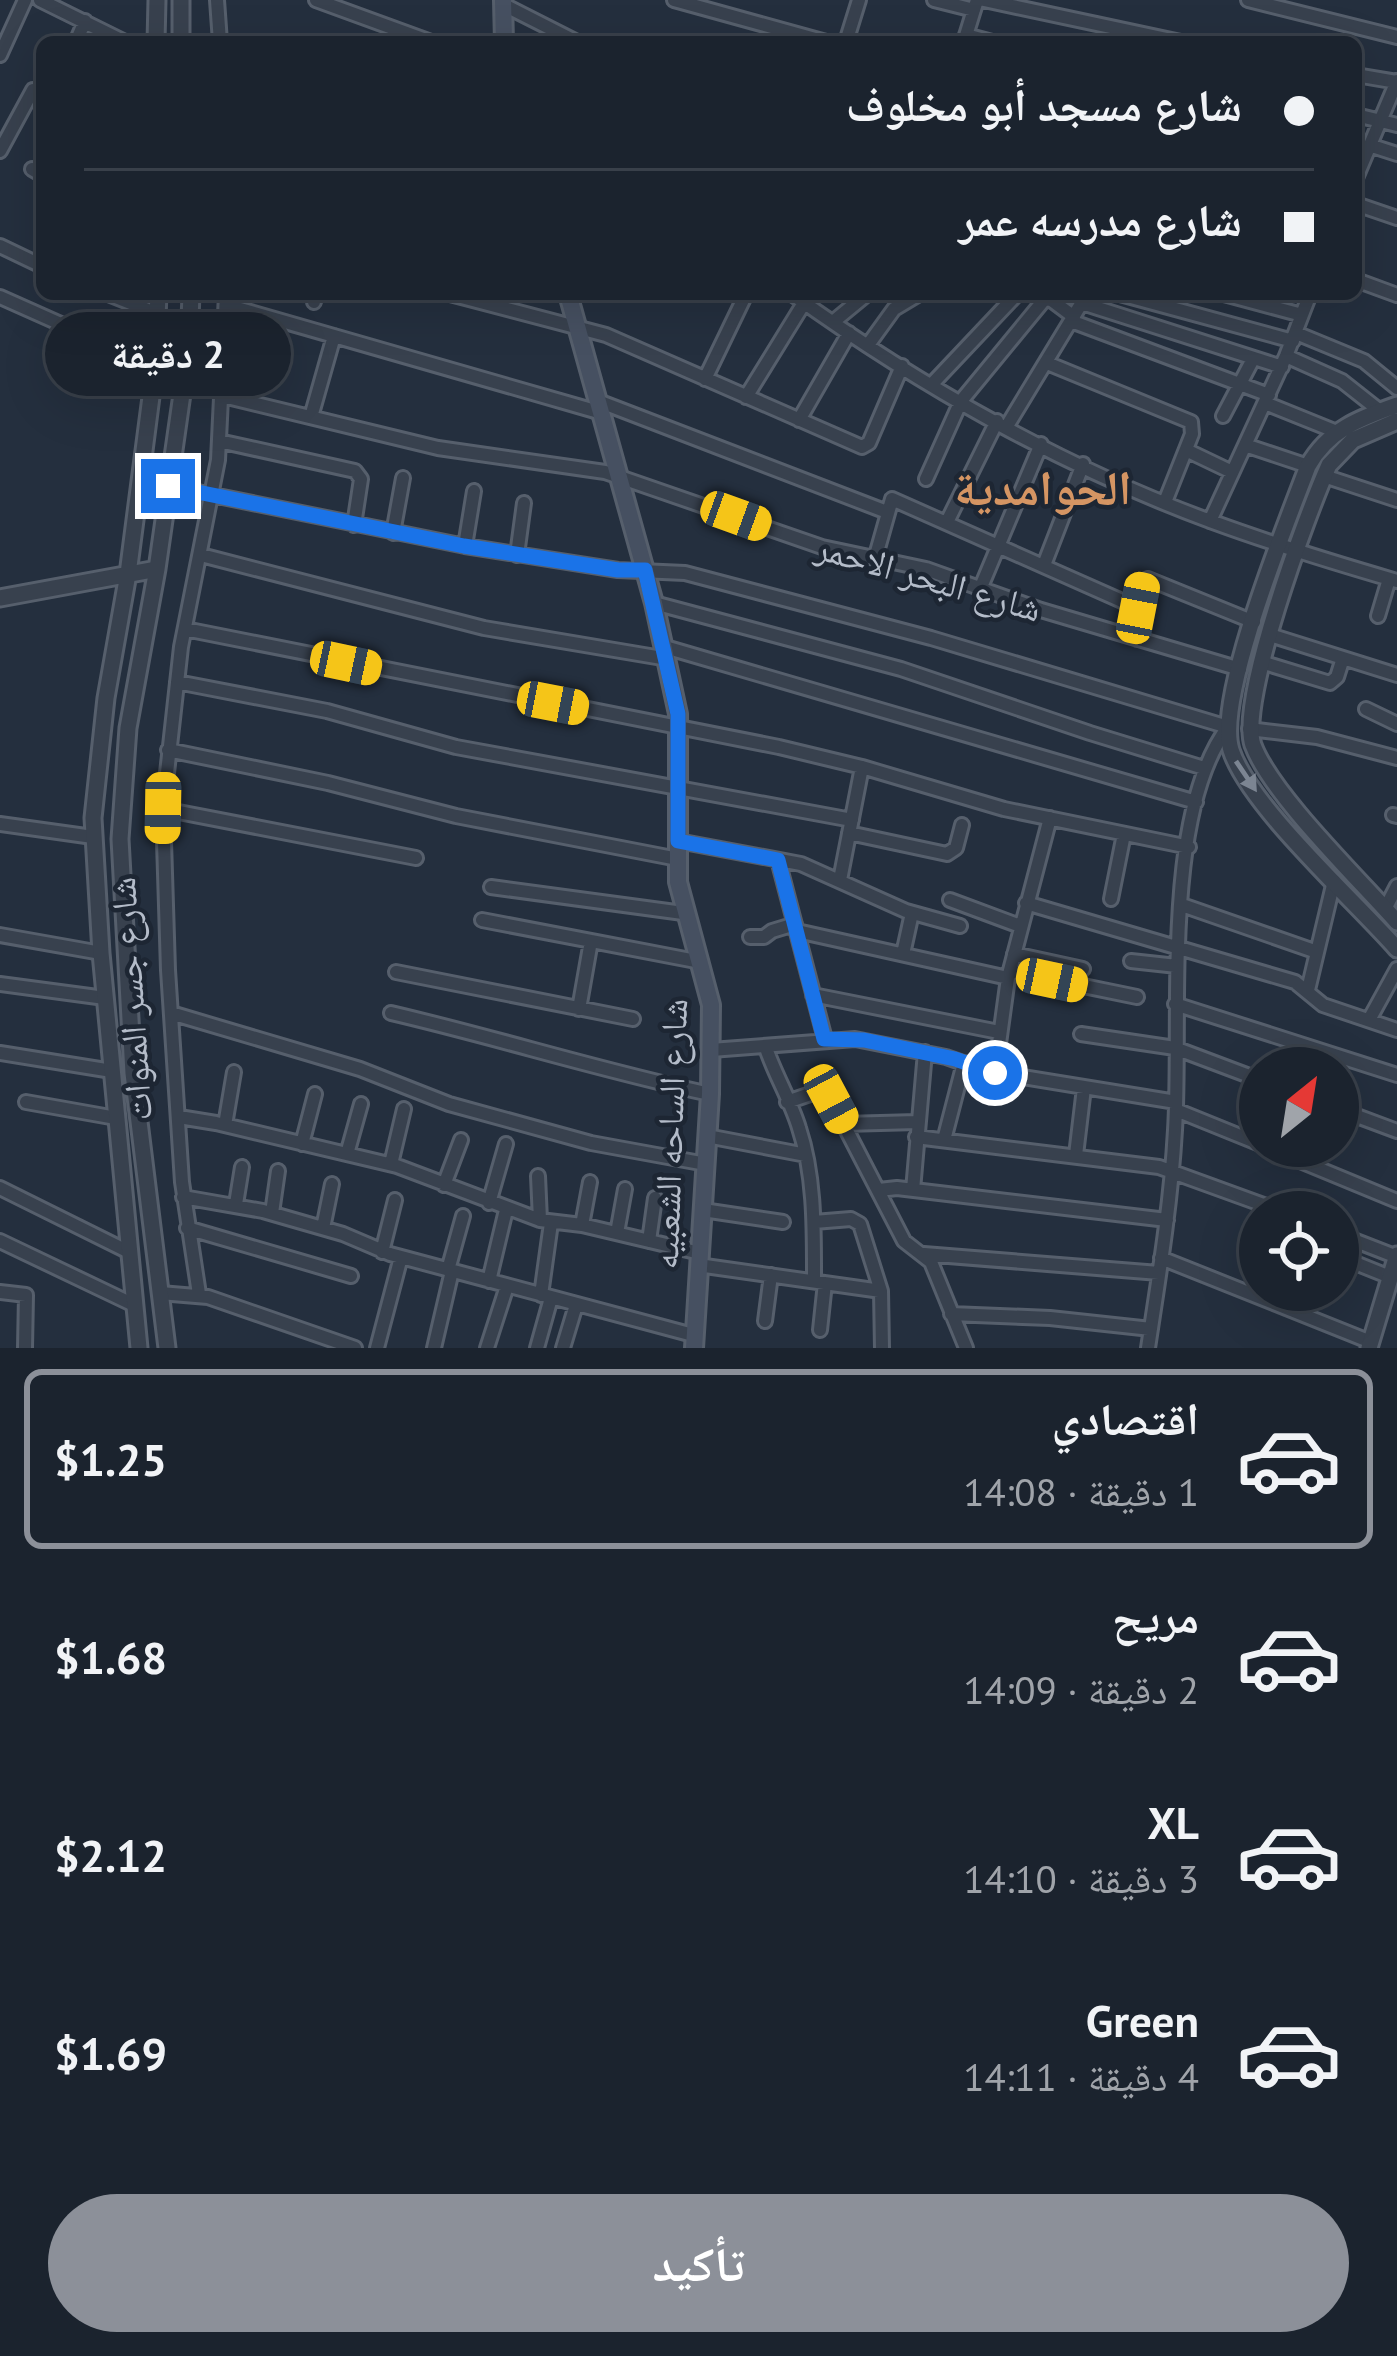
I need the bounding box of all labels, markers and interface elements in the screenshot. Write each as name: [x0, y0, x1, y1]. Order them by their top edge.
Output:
text: شارع مسجد أبو مخلوف: [846, 75, 1242, 133]
text: شارع مدرسه عمر: [958, 190, 1242, 248]
callout: 2 دقيقة: [45, 312, 291, 396]
text: 2 دقيقة: [111, 328, 225, 379]
district label: الحوامدية: [954, 456, 1132, 518]
route end: [141, 459, 195, 513]
car: [696, 487, 776, 545]
street label: شارع البحر الاحمر: [810, 522, 1047, 632]
car: [1113, 569, 1163, 647]
car: [307, 638, 385, 688]
car: [514, 678, 592, 728]
one-way arrow: [1234, 759, 1256, 792]
car: [144, 772, 182, 844]
street label: شارع جسر المنوات: [98, 876, 162, 1122]
car: [1013, 955, 1091, 1005]
street label: شارع الساحه الشعبيه: [641, 998, 697, 1270]
route start: [968, 1046, 1022, 1100]
north arrow: [1239, 1047, 1359, 1167]
map controls: [1239, 1047, 1359, 1311]
car: [798, 1059, 864, 1139]
button: locate: [1239, 1191, 1359, 1311]
text: اقتصادي: [1052, 1389, 1199, 1447]
icon: car: [1235, 1405, 1343, 1513]
text: $1.25: [54, 1430, 167, 1488]
text: 1 دقيقة · 14:08: [963, 1466, 1199, 1517]
text: مريح: [1112, 1587, 1199, 1645]
icon: car: [1235, 1603, 1343, 1711]
text: $1.68: [54, 1628, 167, 1686]
text: 2 دقيقة · 14:09: [963, 1664, 1199, 1715]
text: XL: [1147, 1793, 1199, 1851]
icon: car: [1235, 1801, 1343, 1909]
text: $2.12: [54, 1826, 167, 1884]
text: 3 دقيقة · 14:10: [963, 1853, 1199, 1904]
text: Green: [1086, 1991, 1199, 2049]
icon: car: [1235, 1999, 1343, 2107]
text: $1.69: [54, 2024, 167, 2082]
text: 4 دقيقة · 14:11: [963, 2051, 1199, 2102]
button: تأكيد: [48, 2194, 1349, 2332]

